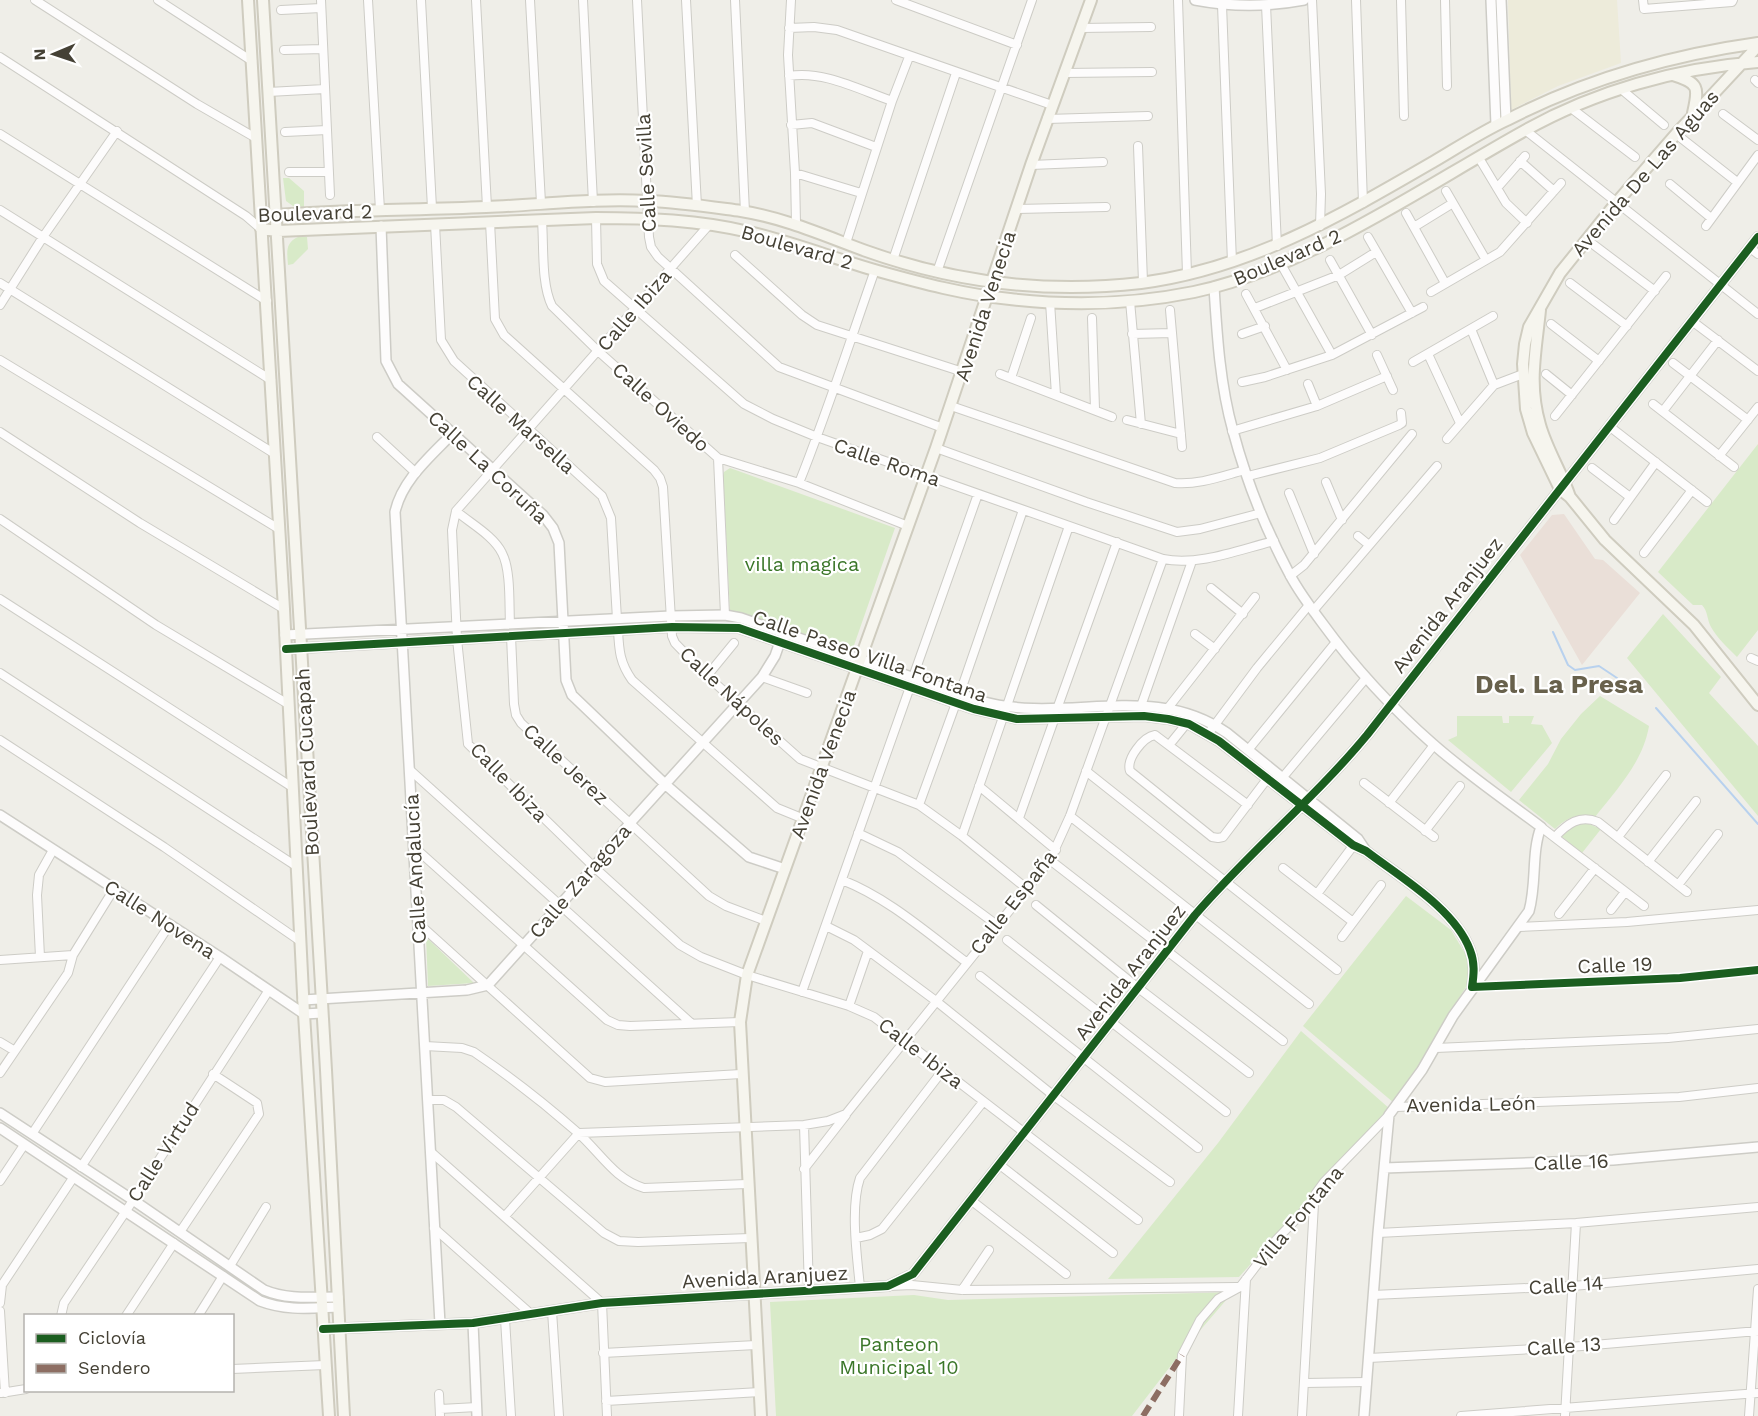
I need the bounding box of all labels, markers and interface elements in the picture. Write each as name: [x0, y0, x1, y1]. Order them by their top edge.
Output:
north arrow: [24, 24, 84, 84]
text: N: [30, 48, 49, 61]
street label: Avenida De Las Aguas: [1566, 85, 1724, 261]
street label: Calle Sevilla: [631, 113, 661, 233]
street label: Boulevard 2: [257, 199, 373, 227]
street label: Boulevard 2: [738, 220, 856, 274]
street label: Boulevard 2: [1229, 223, 1345, 291]
street label: Avenida Venecia: [949, 228, 1021, 384]
street label: Calle Ibiza: [592, 264, 676, 356]
street label: Calle Oviedo: [607, 357, 715, 457]
street label: Calle Marsella: [462, 369, 580, 479]
street label: Calle La Coruña: [423, 405, 553, 529]
street label: Calle Roma: [831, 433, 943, 491]
street label: Avenida Aranjuez: [1386, 532, 1508, 678]
park label: villa magica: [745, 552, 859, 576]
street label: Calle Paseo Villa Fontana: [750, 605, 990, 707]
street label: Calle Nápoles: [675, 641, 789, 751]
street label: Boulevard Cucapah: [290, 667, 324, 857]
district label: Del. La Presa: [1475, 669, 1643, 699]
street label: Avenida Venecia: [785, 686, 861, 842]
street label: Calle Jerez: [518, 718, 614, 810]
street label: Calle Ibiza: [465, 737, 553, 827]
street label: Calle Andalucía: [399, 793, 431, 945]
street label: Calle Zaragoza: [524, 819, 636, 943]
street label: Calle España: [965, 845, 1061, 959]
street label: Calle Novena: [100, 874, 220, 964]
street label: Avenida Aranjuez: [1069, 899, 1191, 1045]
street label: Calle 19: [1577, 952, 1653, 978]
street label: Calle Ibiza: [874, 1012, 968, 1094]
street label: Avenida León: [1406, 1091, 1536, 1117]
street label: Calle Virtud: [122, 1098, 204, 1206]
street label: Calle 16: [1533, 1149, 1609, 1175]
street label: Villa Fontana: [1248, 1161, 1348, 1273]
street label: Avenida Aranjuez: [681, 1261, 849, 1293]
street label: Calle 14: [1528, 1270, 1604, 1300]
legend: [24, 1314, 234, 1392]
text: Ciclovía: [78, 1327, 146, 1348]
street label: Calle 13: [1526, 1331, 1602, 1361]
park label: Panteon Municipal 10: [839, 1332, 959, 1379]
text: Sendero: [78, 1357, 151, 1378]

